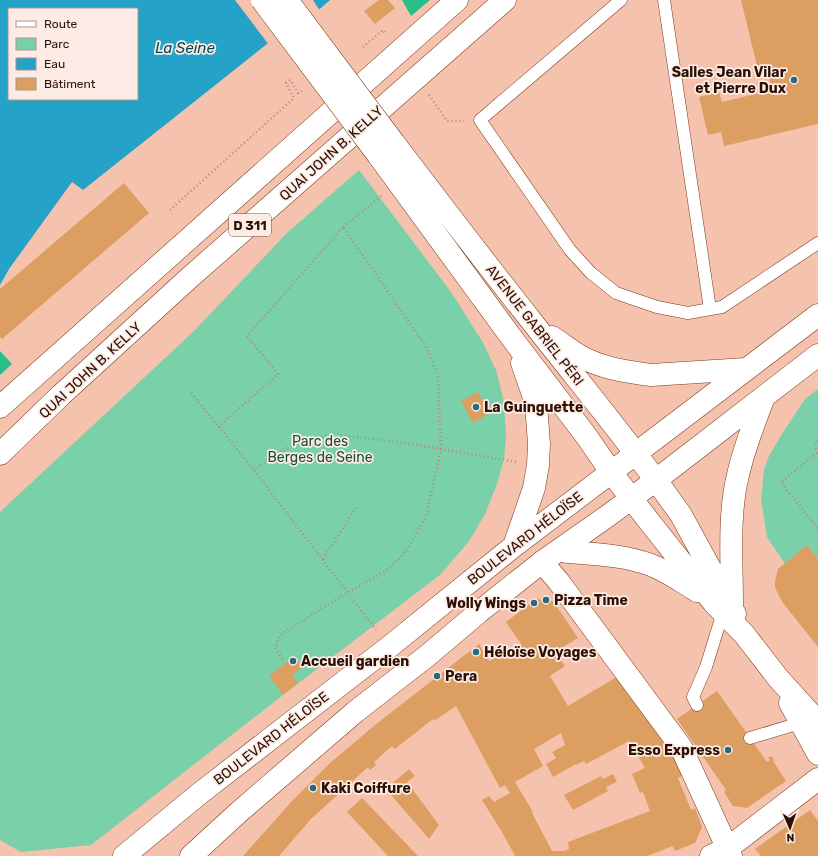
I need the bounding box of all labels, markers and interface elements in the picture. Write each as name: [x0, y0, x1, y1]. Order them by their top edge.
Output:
legend: [8, 8, 138, 100]
text: Route: [44, 17, 78, 31]
text: Parc: [44, 37, 70, 51]
water label: La Seine: [155, 39, 215, 57]
text: Eau: [44, 57, 65, 71]
place label: Salles Jean Vilar et Pierre Dux: [672, 64, 787, 97]
marker: Salles Jean Vilar et Pierre Dux: [789, 75, 799, 85]
text: Bâtiment: [44, 77, 96, 91]
street label: QUAI JOHN B. KELLY: [276, 102, 387, 204]
road number: D 311: [229, 214, 271, 236]
street label: AVENUE GABRIEL PÉRI: [482, 261, 588, 389]
street label: QUAI JOHN B. KELLY: [36, 319, 145, 422]
place label: La Guinguette: [484, 399, 583, 416]
marker: La Guinguette: [471, 402, 481, 412]
park label: Parc des Berges de Seine: [268, 433, 373, 466]
street label: BOULEVARD HÉLOÏSE: [464, 487, 586, 589]
place label: Pizza Time: [554, 592, 628, 609]
place label: Wolly Wings: [446, 595, 526, 612]
marker: Pizza Time: [541, 595, 551, 605]
marker: Wolly Wings: [529, 598, 539, 608]
place label: Héloïse Voyages: [484, 644, 597, 661]
marker: Héloïse Voyages: [471, 647, 481, 657]
place label: Accueil gardien: [301, 653, 409, 670]
marker: Accueil gardien: [288, 656, 298, 666]
place label: Pera: [445, 668, 477, 685]
marker: Pera: [432, 671, 442, 681]
street label: BOULEVARD HÉLOÏSE: [210, 687, 332, 789]
place label: Esso Express: [628, 742, 720, 759]
marker: Esso Express: [723, 745, 733, 755]
place label: Kaki Coiffure: [321, 780, 411, 797]
marker: Kaki Coiffure: [308, 783, 318, 793]
north arrow: [770, 808, 810, 848]
text: N: [786, 831, 795, 844]

